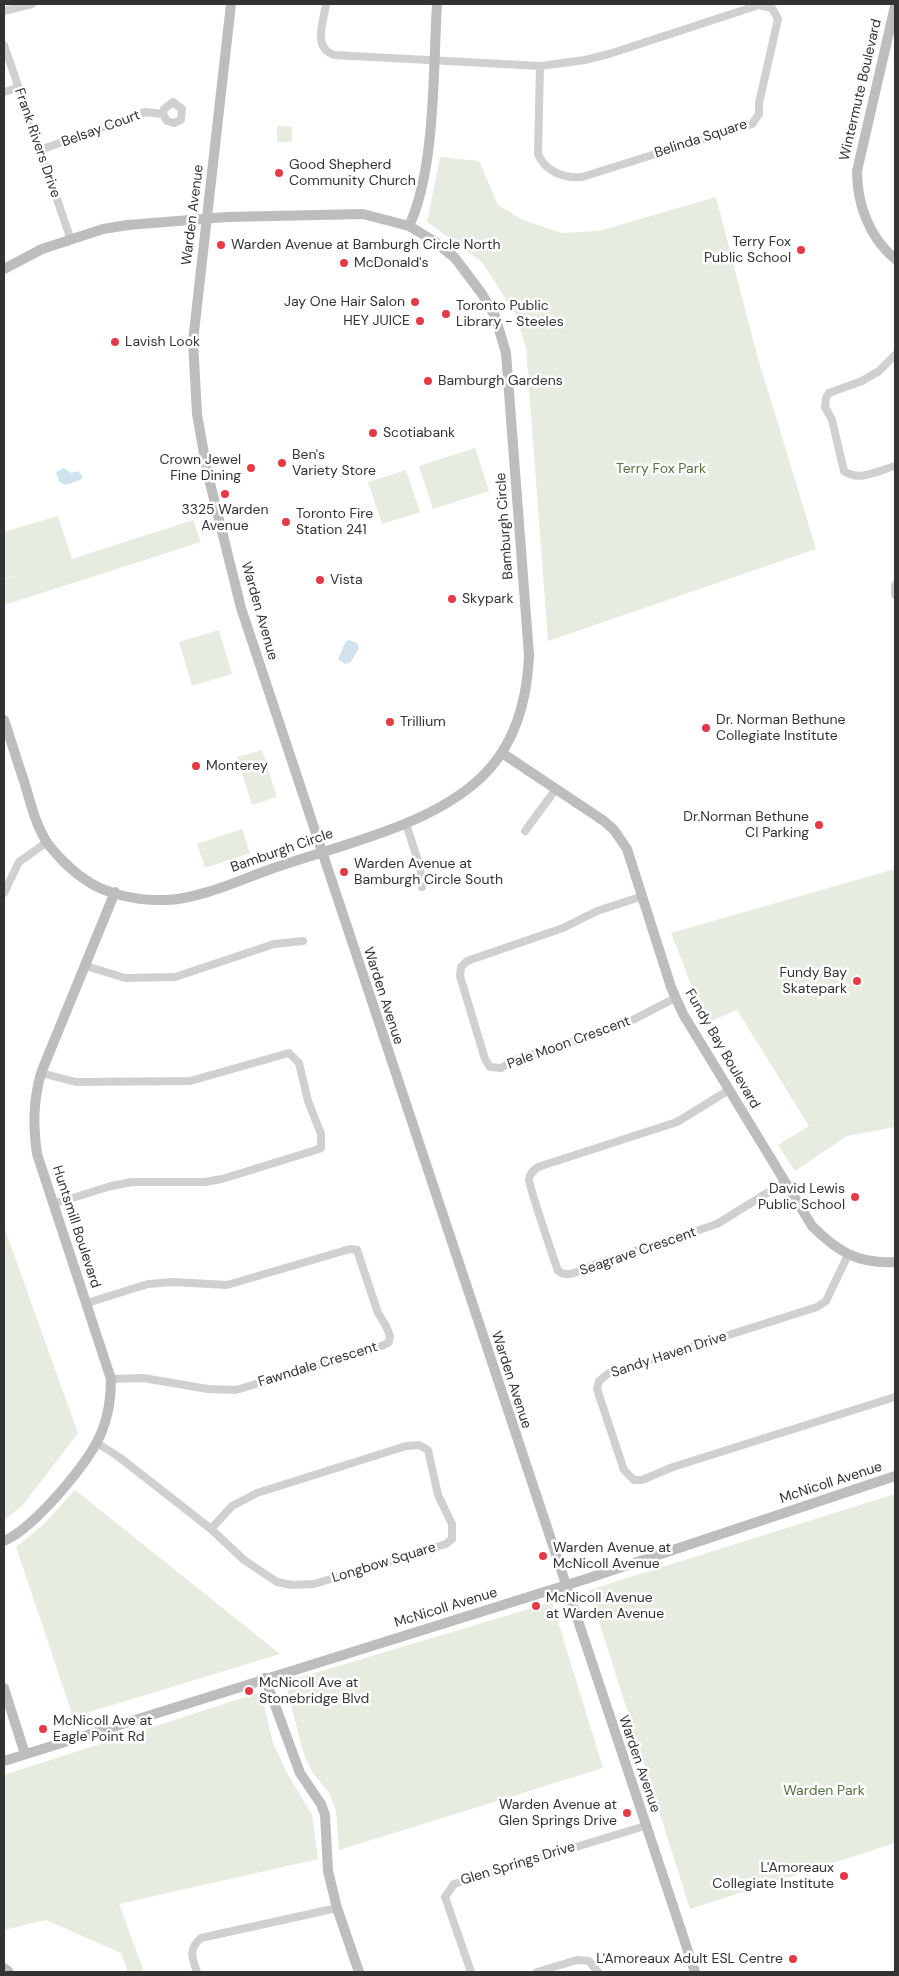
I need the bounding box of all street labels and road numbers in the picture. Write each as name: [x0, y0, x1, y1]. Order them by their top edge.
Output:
street label: Wintermute Boulevard: [837, 18, 885, 162]
street label: Frank Rivers Drive: [10, 86, 64, 200]
street label: Belsay Court: [59, 107, 143, 151]
street label: Belinda Square: [653, 116, 749, 162]
street label: Warden Avenue: [178, 164, 208, 266]
street label: Bamburgh Circle: [493, 472, 517, 580]
street label: Warden Avenue: [237, 560, 281, 662]
street label: Bamburgh Circle: [229, 826, 335, 876]
street label: Warden Avenue: [359, 945, 407, 1047]
street label: Fundy Bay Boulevard: [681, 986, 763, 1112]
street label: Pale Moon Crescent: [505, 1013, 633, 1073]
street label: Huntsmill Boulevard: [48, 1164, 104, 1290]
street label: Seagrave Crescent: [578, 1224, 698, 1280]
street label: Sandy Haven Drive: [609, 1328, 729, 1382]
street label: Warden Avenue: [487, 1329, 535, 1431]
street label: Fawndale Crescent: [256, 1339, 380, 1391]
street label: McNicoll Avenue: [778, 1459, 884, 1507]
street label: Longbow Square: [330, 1539, 438, 1587]
street label: McNicoll Avenue: [393, 1584, 499, 1632]
street label: Warden Avenue: [615, 1713, 663, 1815]
street label: Glen Springs Drive: [459, 1839, 577, 1889]

